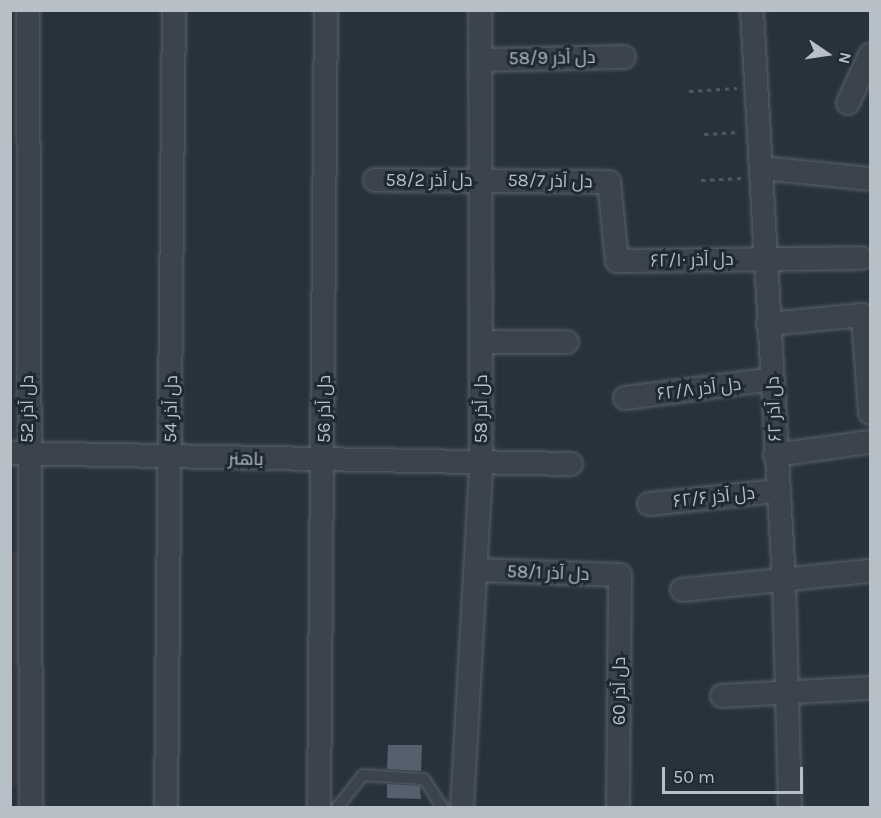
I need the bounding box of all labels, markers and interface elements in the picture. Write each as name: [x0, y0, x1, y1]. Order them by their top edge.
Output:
north arrow: [797, 24, 857, 84]
street label: دل آذر 58/9: [508, 46, 596, 70]
text: N: [834, 50, 856, 66]
street label: دل آذر 58/2: [386, 169, 472, 191]
street label: دل آذر 58/7: [507, 169, 593, 193]
street label: دل آذر ۶۲/۱۰: [650, 248, 734, 272]
street label: دل آذر ۶۲/۸: [656, 373, 742, 405]
street label: دل آذر 52: [16, 375, 38, 443]
street label: دل آذر 54: [160, 375, 182, 443]
street label: دل آذر 56: [313, 375, 335, 443]
street label: دل آذر 58: [470, 375, 492, 443]
street label: دل آذر ۶۲: [762, 376, 786, 442]
street label: باهنر: [228, 448, 264, 470]
street label: دل آذر ۶۲/۶: [672, 482, 756, 512]
street label: دل آذر 58/1: [506, 561, 590, 585]
street label: دل آذر 60: [608, 657, 630, 725]
scale bar: [665, 755, 806, 793]
text: 50 m: [673, 766, 715, 788]

